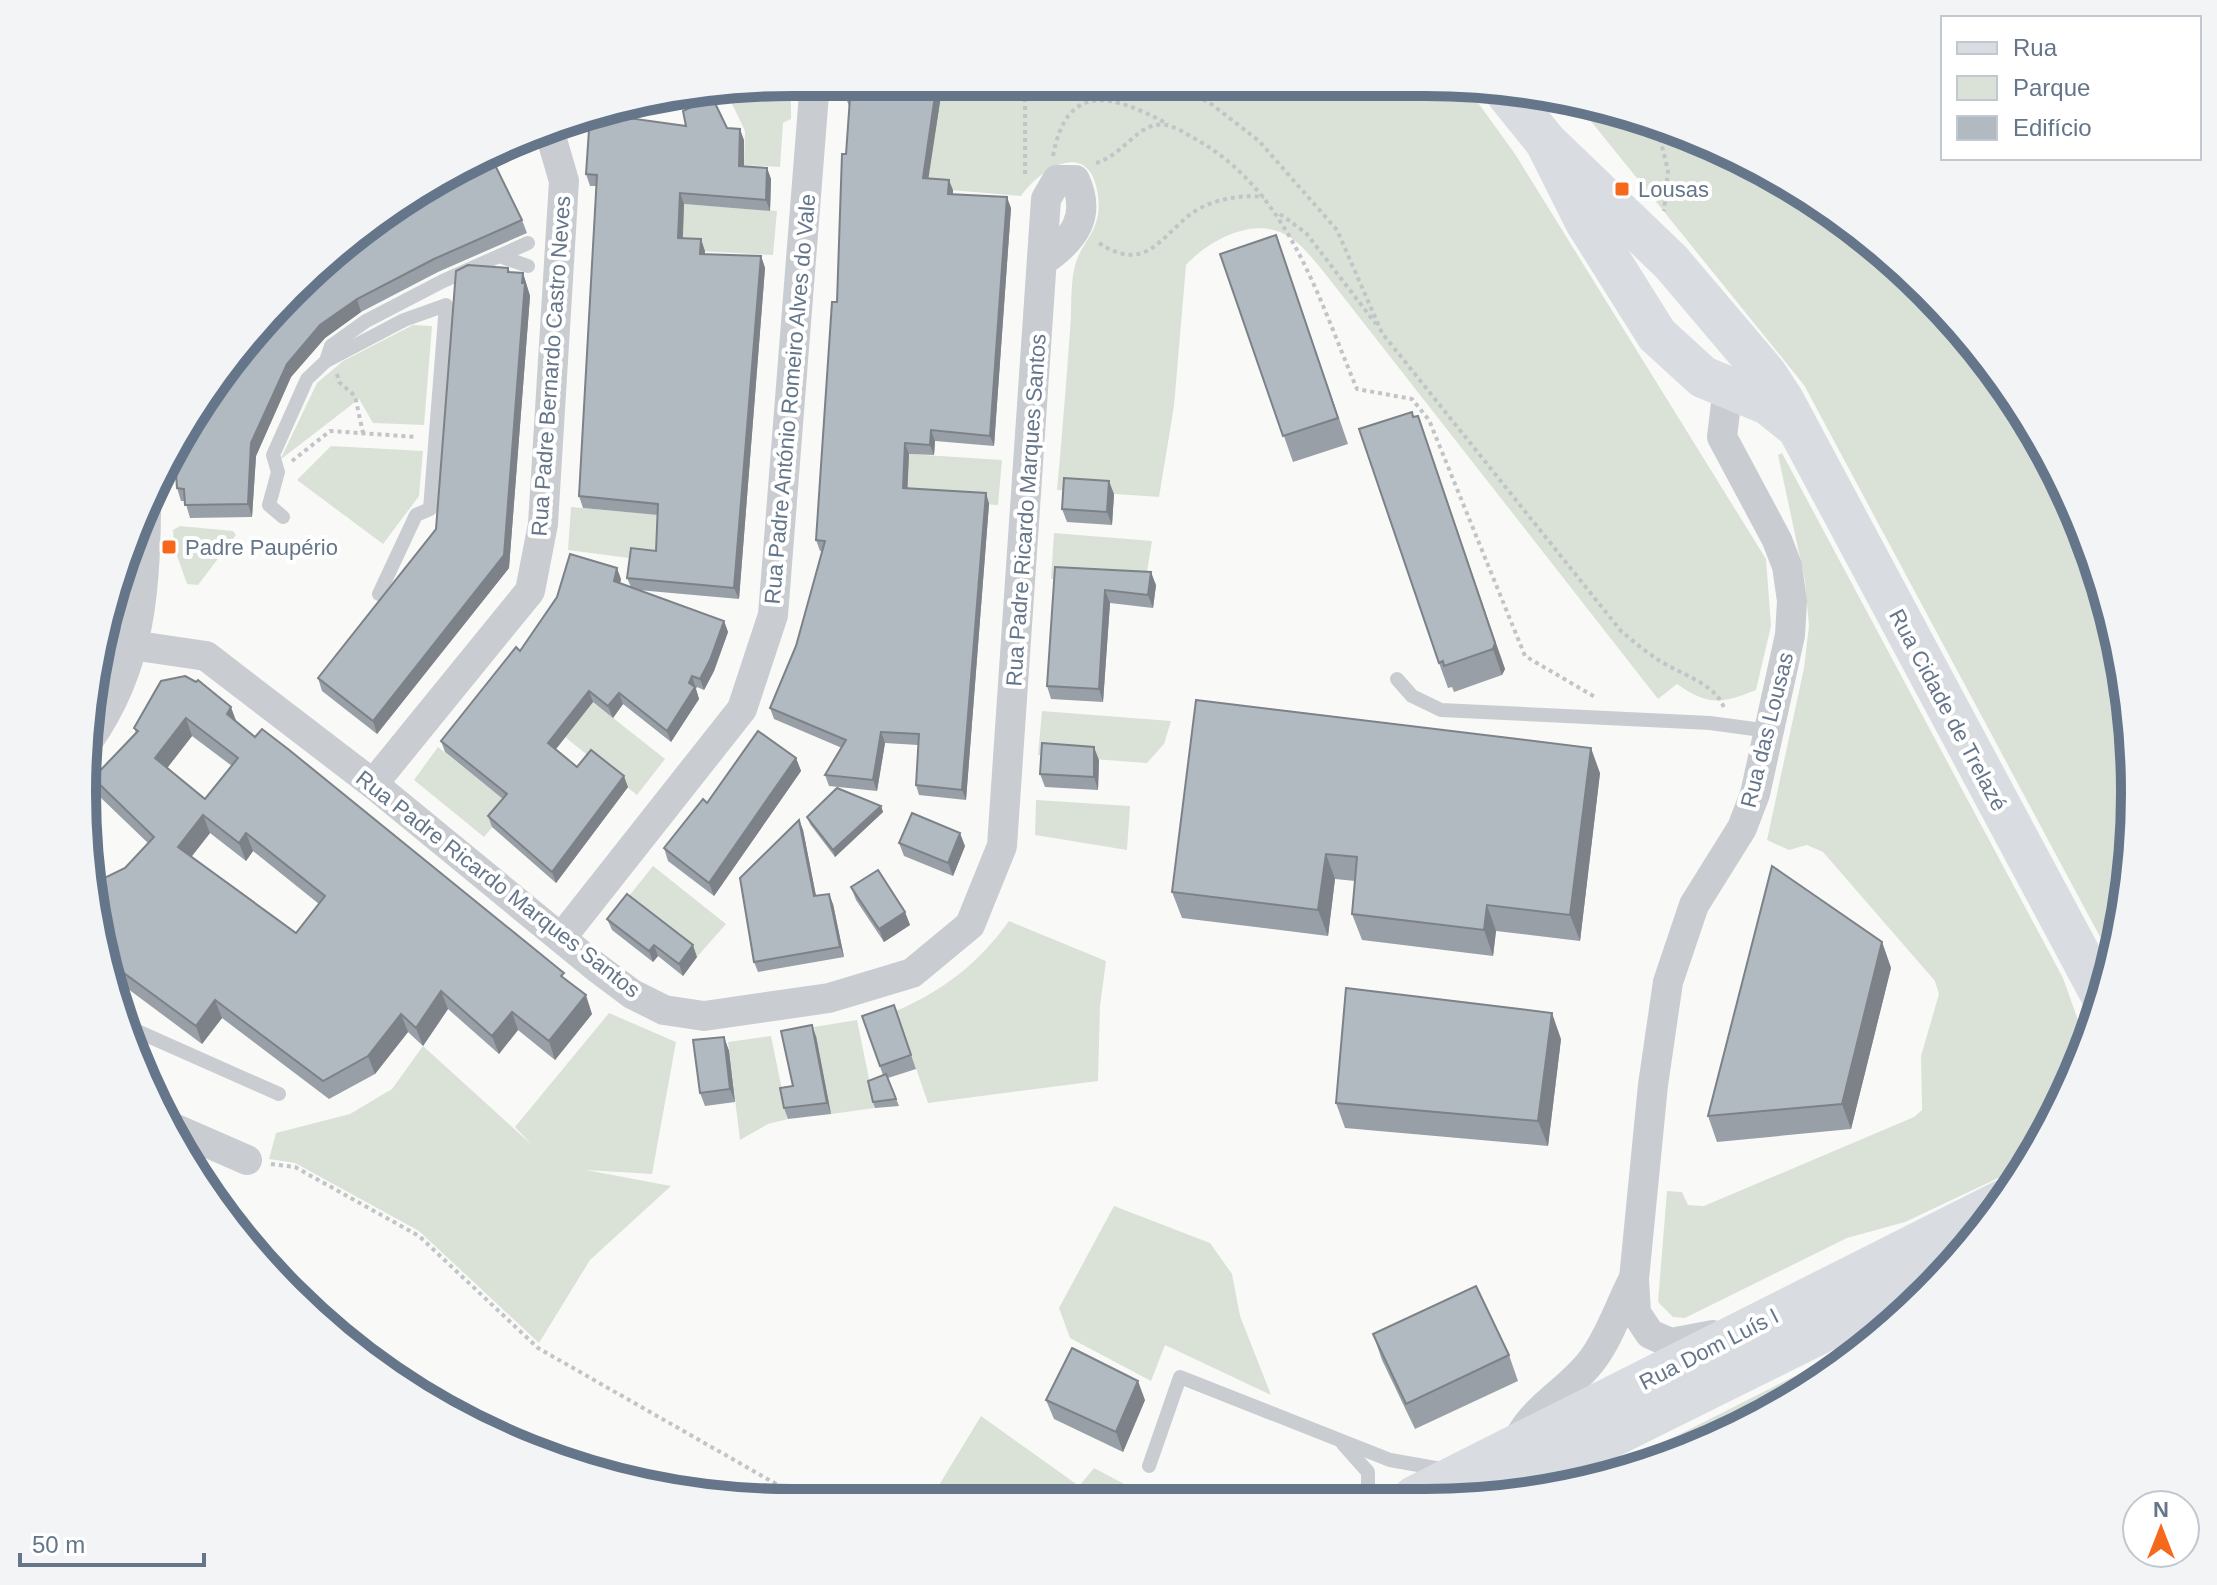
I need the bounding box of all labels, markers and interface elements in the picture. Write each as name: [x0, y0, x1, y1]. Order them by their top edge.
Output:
legend: [1941, 16, 2201, 160]
text: Rua: [2013, 34, 2058, 61]
text: Parque: [2013, 74, 2090, 101]
text: Edifício: [2013, 114, 2092, 141]
place label: Lousas: [1638, 177, 1709, 202]
marker: Lousas: [1613, 180, 1631, 198]
street label: Rua Padre António Romeiro Alves do Vale: [760, 193, 820, 605]
street label: Rua Padre Bernardo Castro Neves: [527, 195, 575, 537]
street label: Rua Padre Ricardo Marques Santos: [1001, 333, 1051, 687]
place label: Padre Paupério: [185, 535, 338, 560]
marker: Padre Paupério: [160, 538, 178, 556]
street label: Rua Cidade de Trelazé: [1884, 605, 2012, 815]
street label: Rua das Lousas: [1736, 650, 1798, 810]
street label: Rua Padre Ricardo Marques Santos: [351, 765, 645, 1003]
street label: Rua Dom Luís I: [1635, 1303, 1783, 1395]
north arrow: [2121, 1489, 2201, 1569]
text: N: [2153, 1497, 2169, 1522]
scale bar: [20, 1517, 204, 1567]
text: 50 m: [32, 1531, 85, 1558]

